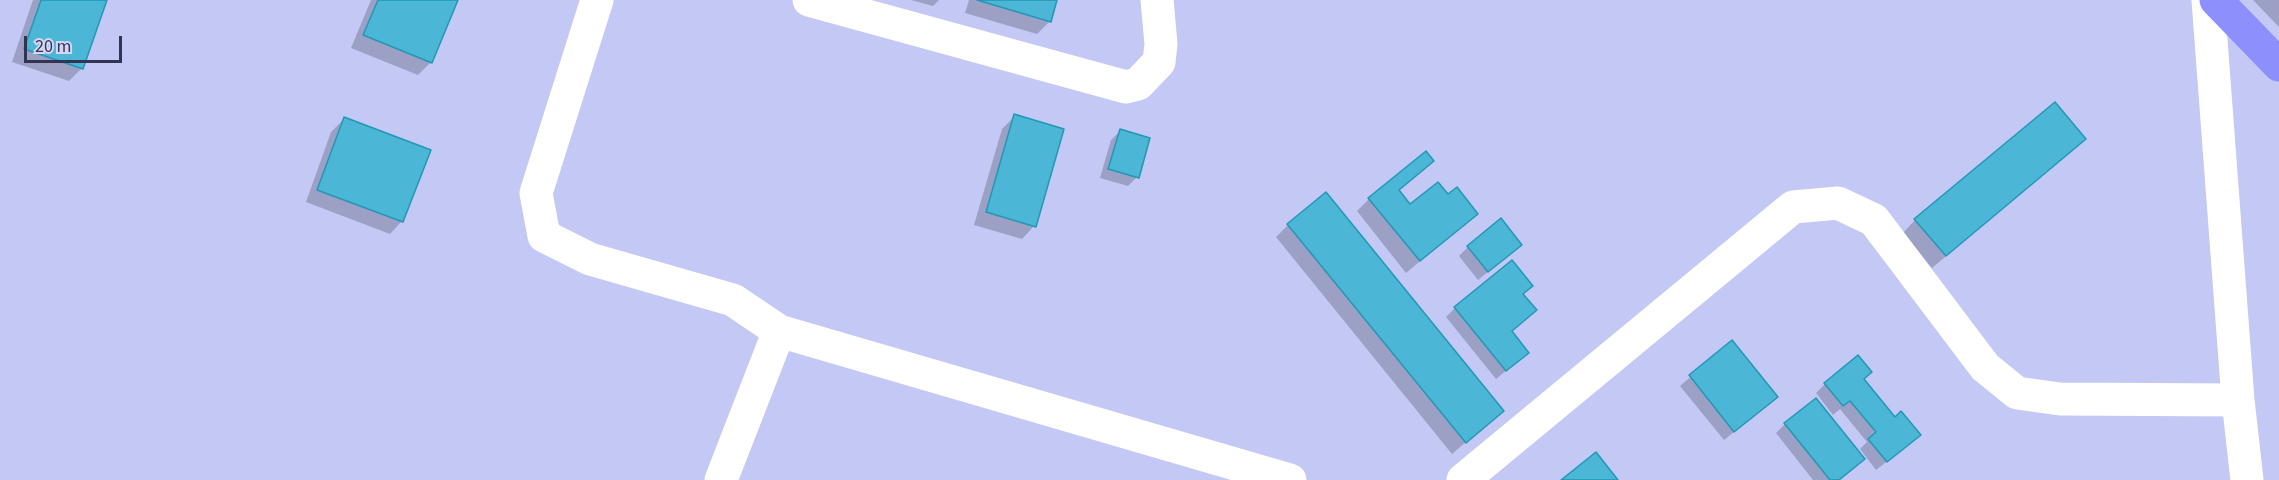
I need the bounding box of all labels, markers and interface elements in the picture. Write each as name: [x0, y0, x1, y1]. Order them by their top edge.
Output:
scale bar: [27, 24, 124, 62]
text: 20 m: [35, 34, 71, 59]

